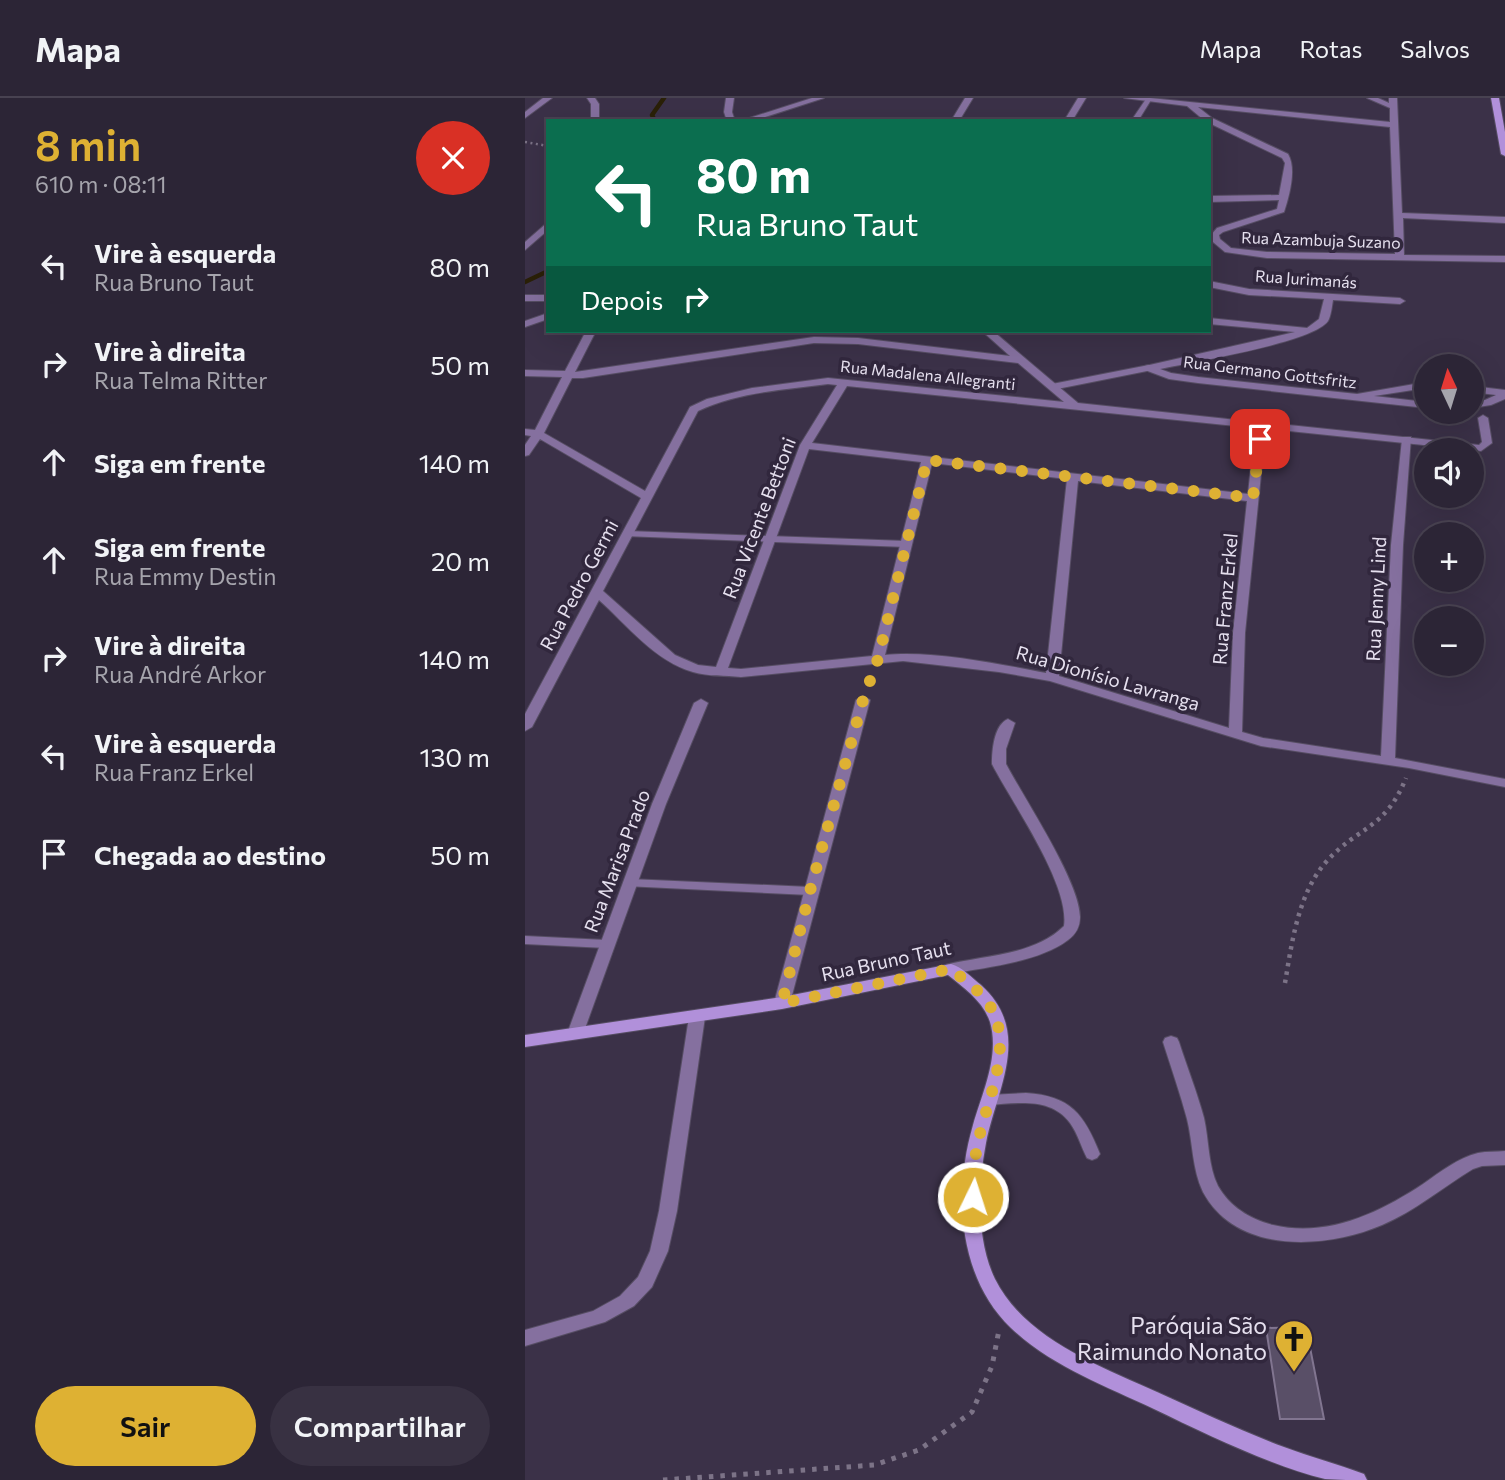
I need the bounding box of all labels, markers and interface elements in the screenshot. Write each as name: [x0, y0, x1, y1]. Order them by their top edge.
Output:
text: Mapa: [35, 28, 121, 69]
text: Mapa: [1200, 34, 1262, 63]
text: Rotas: [1300, 34, 1362, 63]
text: Salvos: [1400, 34, 1470, 63]
text: 8 min: [35, 118, 141, 170]
button: close: [416, 121, 490, 195]
text: 80 m: [696, 143, 811, 203]
icon: left: [581, 147, 672, 238]
text: 610 m · 08:11: [35, 170, 167, 198]
text: Rua Bruno Taut: [696, 203, 918, 243]
street label: Rua Azambuja Suzano: [1241, 227, 1401, 252]
text: Vire à esquerda: [94, 237, 276, 268]
icon: left: [35, 247, 73, 285]
text: 80 m: [430, 251, 490, 282]
street label: Rua Jurimanás: [1254, 265, 1358, 292]
text: Rua Bruno Taut: [94, 268, 254, 296]
icon: right: [677, 280, 715, 318]
text: Depois: [581, 284, 663, 315]
text: Vire à direita: [94, 335, 246, 366]
icon: right: [35, 345, 73, 383]
text: 50 m: [430, 349, 490, 380]
street label: Rua Germano Gottsfritz: [1182, 351, 1358, 392]
north arrow: [1414, 354, 1484, 424]
map controls: [1414, 354, 1484, 676]
street label: Rua Madalena Allegranti: [840, 356, 1017, 393]
text: Rua Telma Ritter: [94, 366, 267, 394]
pin: [1230, 409, 1290, 469]
icon: arrive: [1241, 420, 1279, 458]
street label: Rua Vicente Bettoni: [717, 434, 800, 602]
button: sound: [1414, 438, 1484, 508]
icon: ahead: [35, 443, 73, 481]
text: Siga em frente: [94, 447, 265, 478]
text: 140 m: [419, 447, 490, 478]
street label: Rua Pedro Germi: [534, 515, 623, 654]
button: +: [1414, 522, 1484, 592]
text: Siga em frente: [94, 531, 265, 562]
street label: Rua Franz Erkel: [1207, 532, 1242, 666]
street label: Rua Jenny Lind: [1361, 536, 1390, 662]
icon: ahead: [35, 541, 73, 579]
text: 20 m: [431, 545, 490, 576]
text: Rua Emmy Destin: [94, 562, 276, 590]
button: −: [1414, 606, 1484, 676]
text: Vire à direita: [94, 629, 246, 660]
icon: right: [35, 639, 73, 677]
street label: Rua Dionísio Lavranga: [1014, 640, 1203, 715]
text: 140 m: [419, 643, 490, 674]
text: Rua André Arkor: [94, 660, 266, 688]
text: Vire à esquerda: [94, 727, 276, 758]
icon: left: [35, 737, 73, 775]
text: 130 m: [419, 741, 490, 772]
text: Rua Franz Erkel: [94, 758, 254, 786]
street label: Rua Marisa Prado: [579, 786, 654, 935]
icon: arrive: [35, 835, 73, 873]
text: Chegada ao destino: [94, 839, 326, 870]
text: 50 m: [430, 839, 490, 870]
street label: Rua Bruno Taut: [819, 935, 953, 985]
position arrow: [936, 1160, 1010, 1234]
place label: Paróquia São Raimundo Nonato: [1077, 1311, 1267, 1365]
church icon: Paróquia São Raimundo Nonato: [1273, 1318, 1315, 1373]
button: Sair: [35, 1386, 256, 1466]
button: Compartilhar: [270, 1386, 490, 1466]

